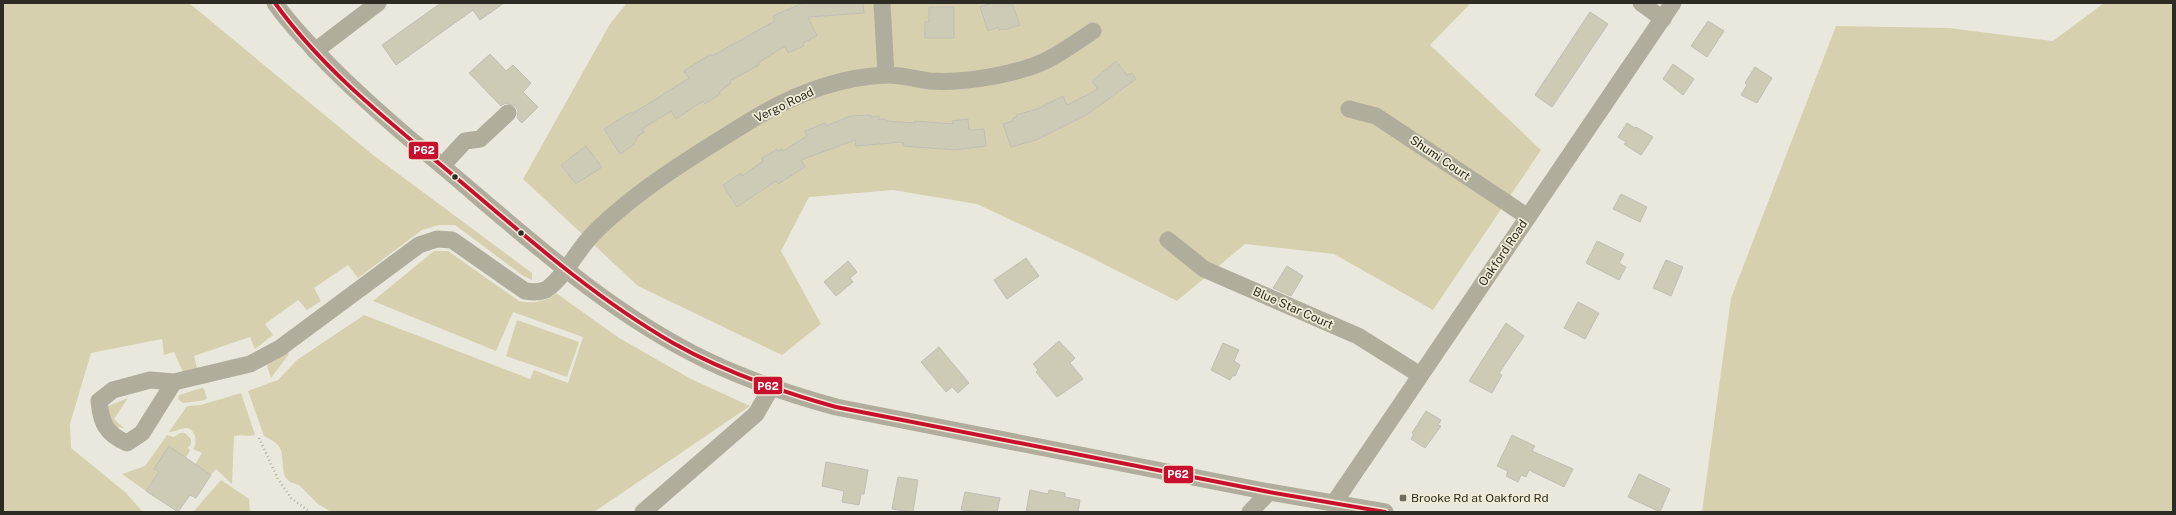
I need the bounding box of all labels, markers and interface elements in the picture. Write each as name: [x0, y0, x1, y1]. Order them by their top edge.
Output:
street label: Vergo Road: [752, 85, 816, 125]
street label: Shumi Court: [1407, 133, 1473, 183]
line badge: P62: [408, 141, 439, 160]
text: P62: [413, 144, 435, 156]
unlabelled marker: [450, 172, 460, 182]
street label: Oakford Road: [1476, 217, 1530, 289]
unlabelled marker: [516, 228, 526, 238]
street label: Blue Star Court: [1251, 284, 1335, 332]
line badge: P62: [753, 376, 783, 395]
text: P62: [757, 380, 779, 392]
line badge: P62: [1163, 465, 1194, 484]
text: P62: [1167, 468, 1189, 480]
place label: Brooke Rd at Oakford Rd: [1411, 491, 1549, 505]
marker: Brooke Rd at Oakford Rd: [1398, 493, 1408, 503]

